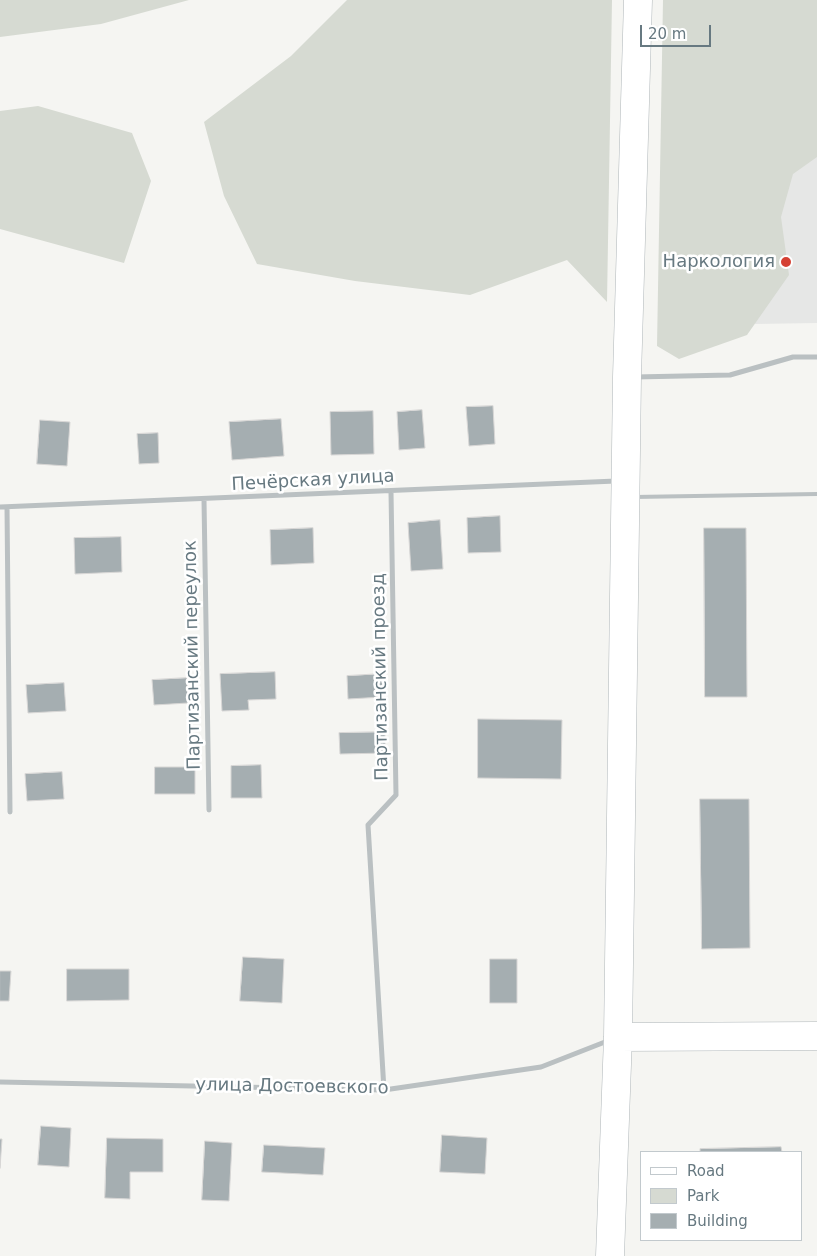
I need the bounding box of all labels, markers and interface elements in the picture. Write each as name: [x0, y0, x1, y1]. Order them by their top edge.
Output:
scale bar: [642, 15, 713, 47]
text: 20 m: [648, 25, 686, 43]
place label: Наркология: [663, 251, 775, 273]
marker: Наркология: [779, 255, 793, 269]
street label: Печёрская улица: [231, 466, 395, 496]
street label: Партизанский переулок: [180, 540, 206, 770]
street label: Партизанский проезд: [368, 573, 394, 781]
street label: улица Достоевского: [195, 1075, 389, 1099]
legend: [640, 1151, 802, 1241]
text: Road: [687, 1162, 725, 1180]
text: Park: [687, 1187, 719, 1205]
text: Building: [687, 1212, 748, 1230]

